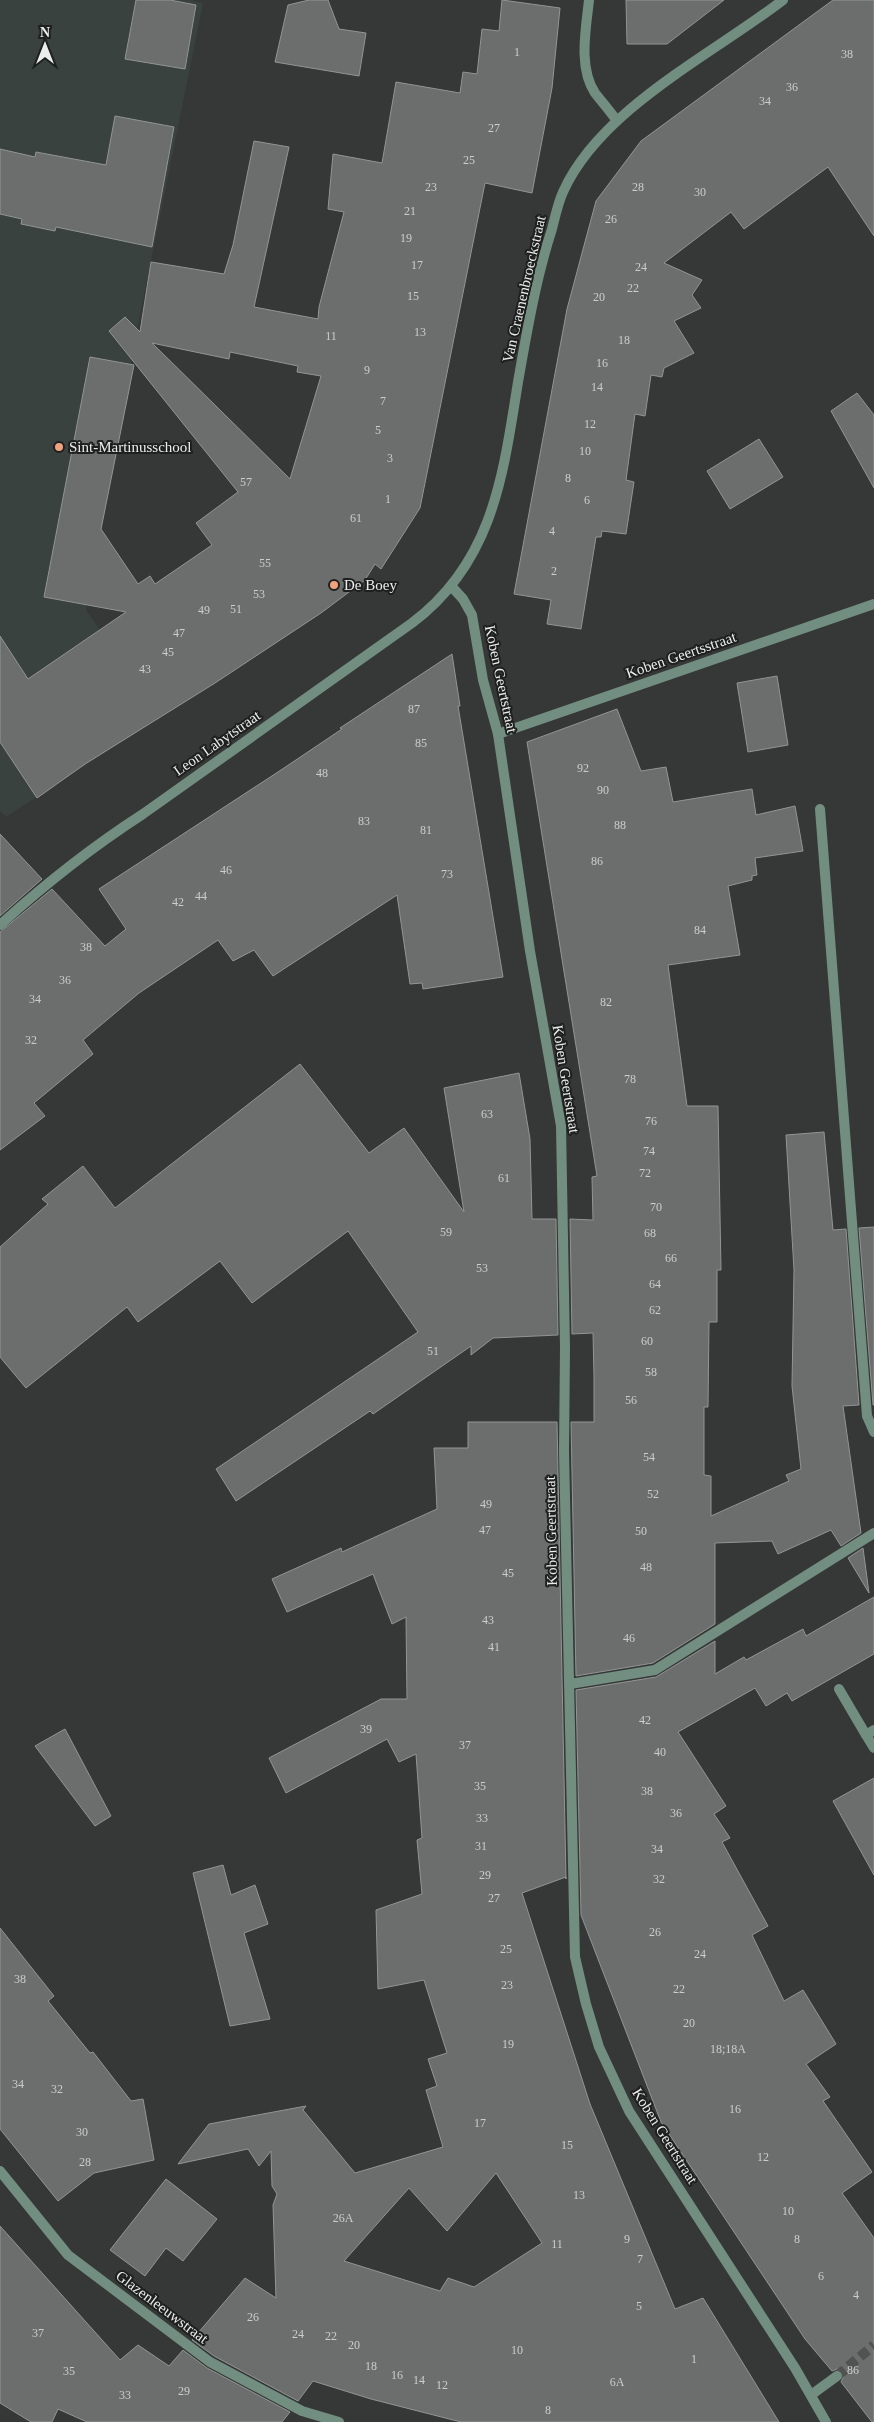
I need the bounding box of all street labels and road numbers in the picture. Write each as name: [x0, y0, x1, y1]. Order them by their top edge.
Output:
street label: Van Craenenbroeckstraat: [499, 213, 549, 364]
street label: Koben Geertstraat: [482, 624, 520, 735]
street label: Koben Geertsstraat: [624, 628, 739, 681]
street label: Leon Labytstraat: [171, 707, 264, 779]
street label: Koben Geertstraat: [550, 1024, 583, 1135]
street label: Koben Geertstraat: [542, 1475, 560, 1586]
street label: Koben Geertstraat: [629, 2085, 701, 2187]
street label: Glazenleeuwstraat: [113, 2267, 212, 2347]

